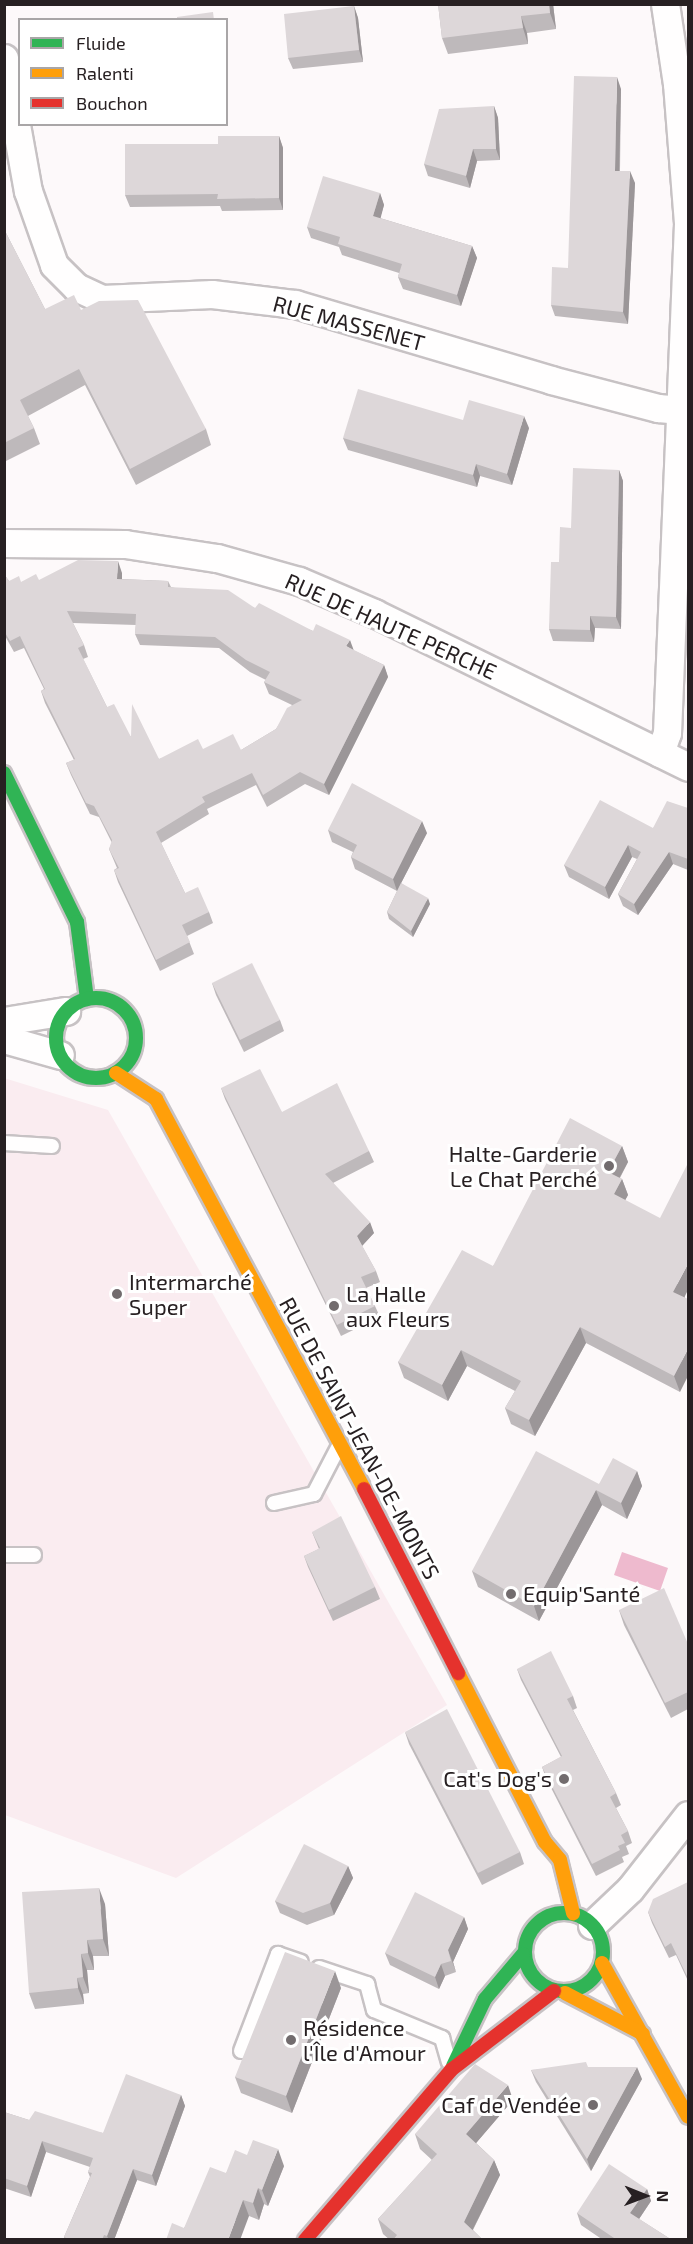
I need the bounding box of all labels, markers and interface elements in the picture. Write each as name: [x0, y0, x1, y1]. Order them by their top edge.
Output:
legend: [18, 18, 228, 126]
text: Fluide: [76, 32, 126, 54]
text: Ralenti: [76, 62, 134, 84]
text: Bouchon: [76, 92, 148, 114]
street label: RUE MASSENET: [270, 290, 428, 356]
street label: RUE DE HAUTE PERCHE: [281, 567, 501, 685]
place label: Halte-Garderie Le Chat Perché: [449, 1140, 597, 1192]
marker: Halte-Garderie Le Chat Perché: [602, 1159, 616, 1173]
place label: Intermarché Super: [129, 1268, 252, 1320]
place label: La Halle aux Fleurs: [346, 1280, 450, 1332]
marker: Intermarché Super: [110, 1287, 124, 1301]
street label: RUE DE SAINT-JEAN-DE-MONTS: [274, 1293, 446, 1583]
marker: La Halle aux Fleurs: [327, 1299, 341, 1313]
place label: Equip'Santé: [523, 1581, 640, 1607]
marker: Equip'Santé: [504, 1587, 518, 1601]
place label: Cat's Dog's: [443, 1766, 552, 1792]
marker: Cat's Dog's: [557, 1772, 571, 1786]
place label: Résidence l'Île d'Amour: [303, 2014, 426, 2066]
marker: Résidence l'Île d'Amour: [284, 2033, 298, 2047]
place label: Caf de Vendée: [440, 2092, 581, 2118]
marker: Caf de Vendée: [586, 2098, 600, 2112]
north arrow: [615, 2166, 675, 2226]
text: N: [654, 2190, 673, 2202]

